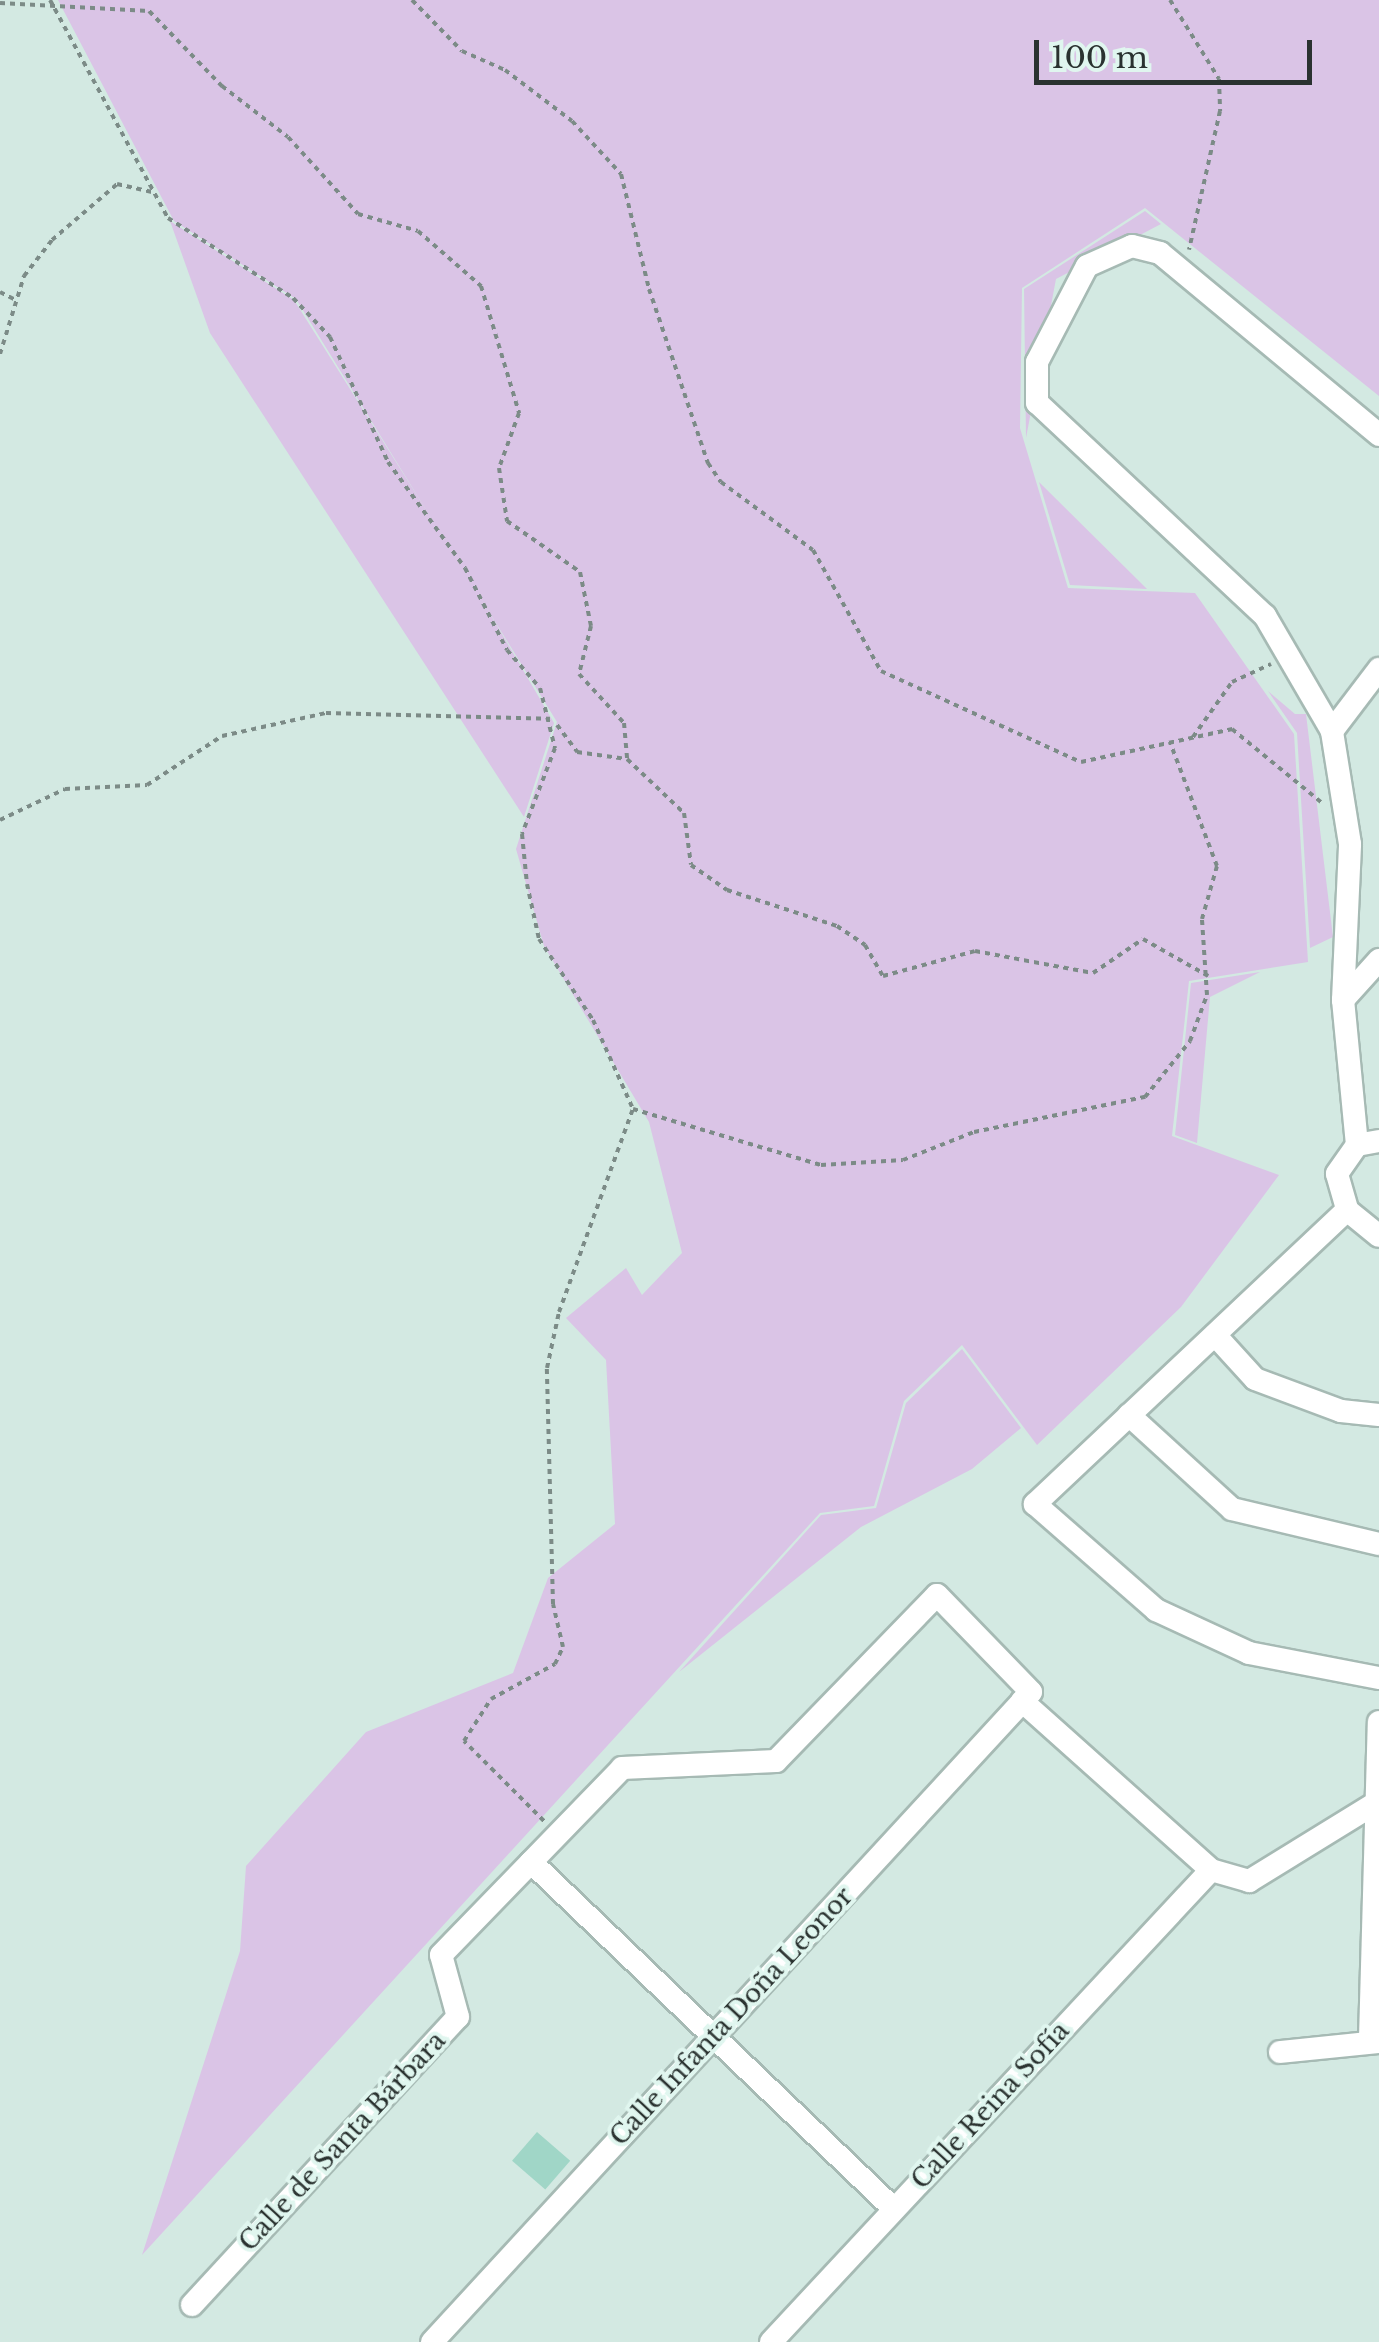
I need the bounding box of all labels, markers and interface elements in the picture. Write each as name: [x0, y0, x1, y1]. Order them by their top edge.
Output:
scale bar: [1039, 20, 1316, 82]
text: 100 m: [1051, 39, 1148, 76]
street label: Calle Infanta Doña Leonor: [604, 1882, 860, 2152]
street label: Calle Reina Sofía: [906, 2016, 1076, 2196]
street label: Calle de Santa Bárbara: [234, 2026, 452, 2258]

